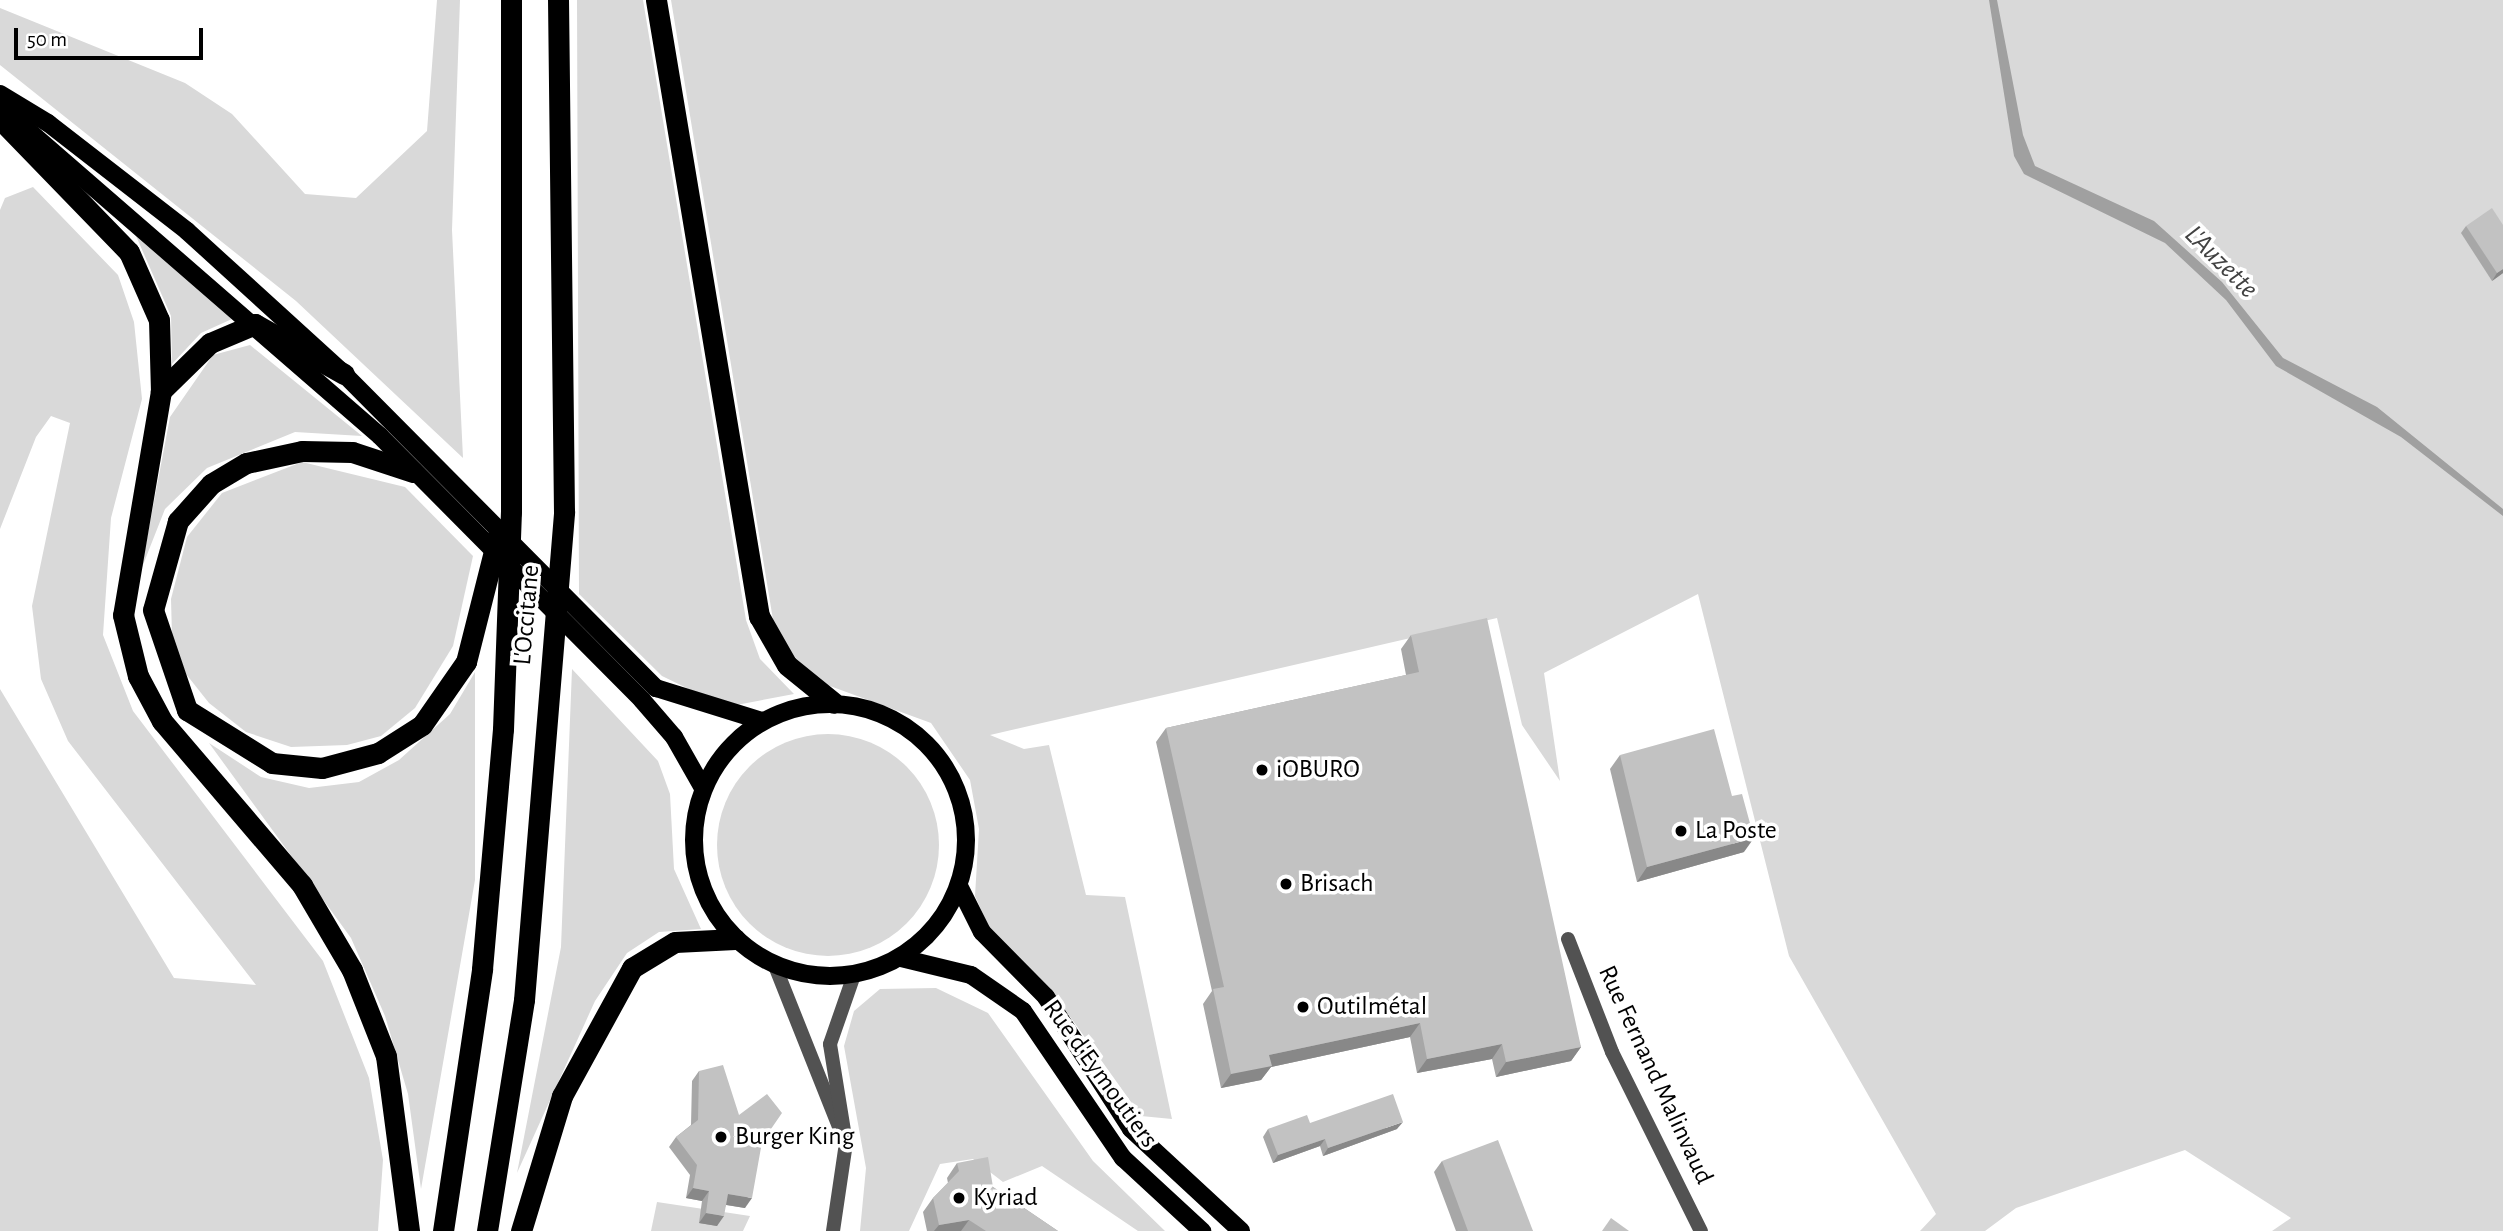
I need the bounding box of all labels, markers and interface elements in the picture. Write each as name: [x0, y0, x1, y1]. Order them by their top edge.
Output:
scale bar: [18, 14, 206, 58]
text: 50 m: [27, 29, 67, 50]
water label: L'Auzette: [2177, 218, 2265, 306]
street label: L'Occitane: [507, 564, 547, 666]
place label: iOBURO: [1276, 754, 1360, 786]
marker: iOBURO: [1254, 762, 1270, 778]
place label: La Poste: [1695, 815, 1777, 847]
marker: La Poste: [1673, 823, 1689, 839]
place label: Brisach: [1300, 868, 1374, 900]
marker: Brisach: [1278, 876, 1294, 892]
street label: Rue Fernand Malinvaud: [1591, 961, 1719, 1189]
place label: Outilmétal: [1317, 991, 1427, 1023]
street label: Rue d'Eymoutiers: [1036, 994, 1164, 1154]
marker: Outilmétal: [1295, 999, 1311, 1015]
place label: Burger King: [735, 1121, 854, 1153]
marker: Burger King: [713, 1129, 729, 1145]
place label: Kyriad: [973, 1182, 1038, 1214]
marker: Kyriad: [951, 1190, 967, 1206]

